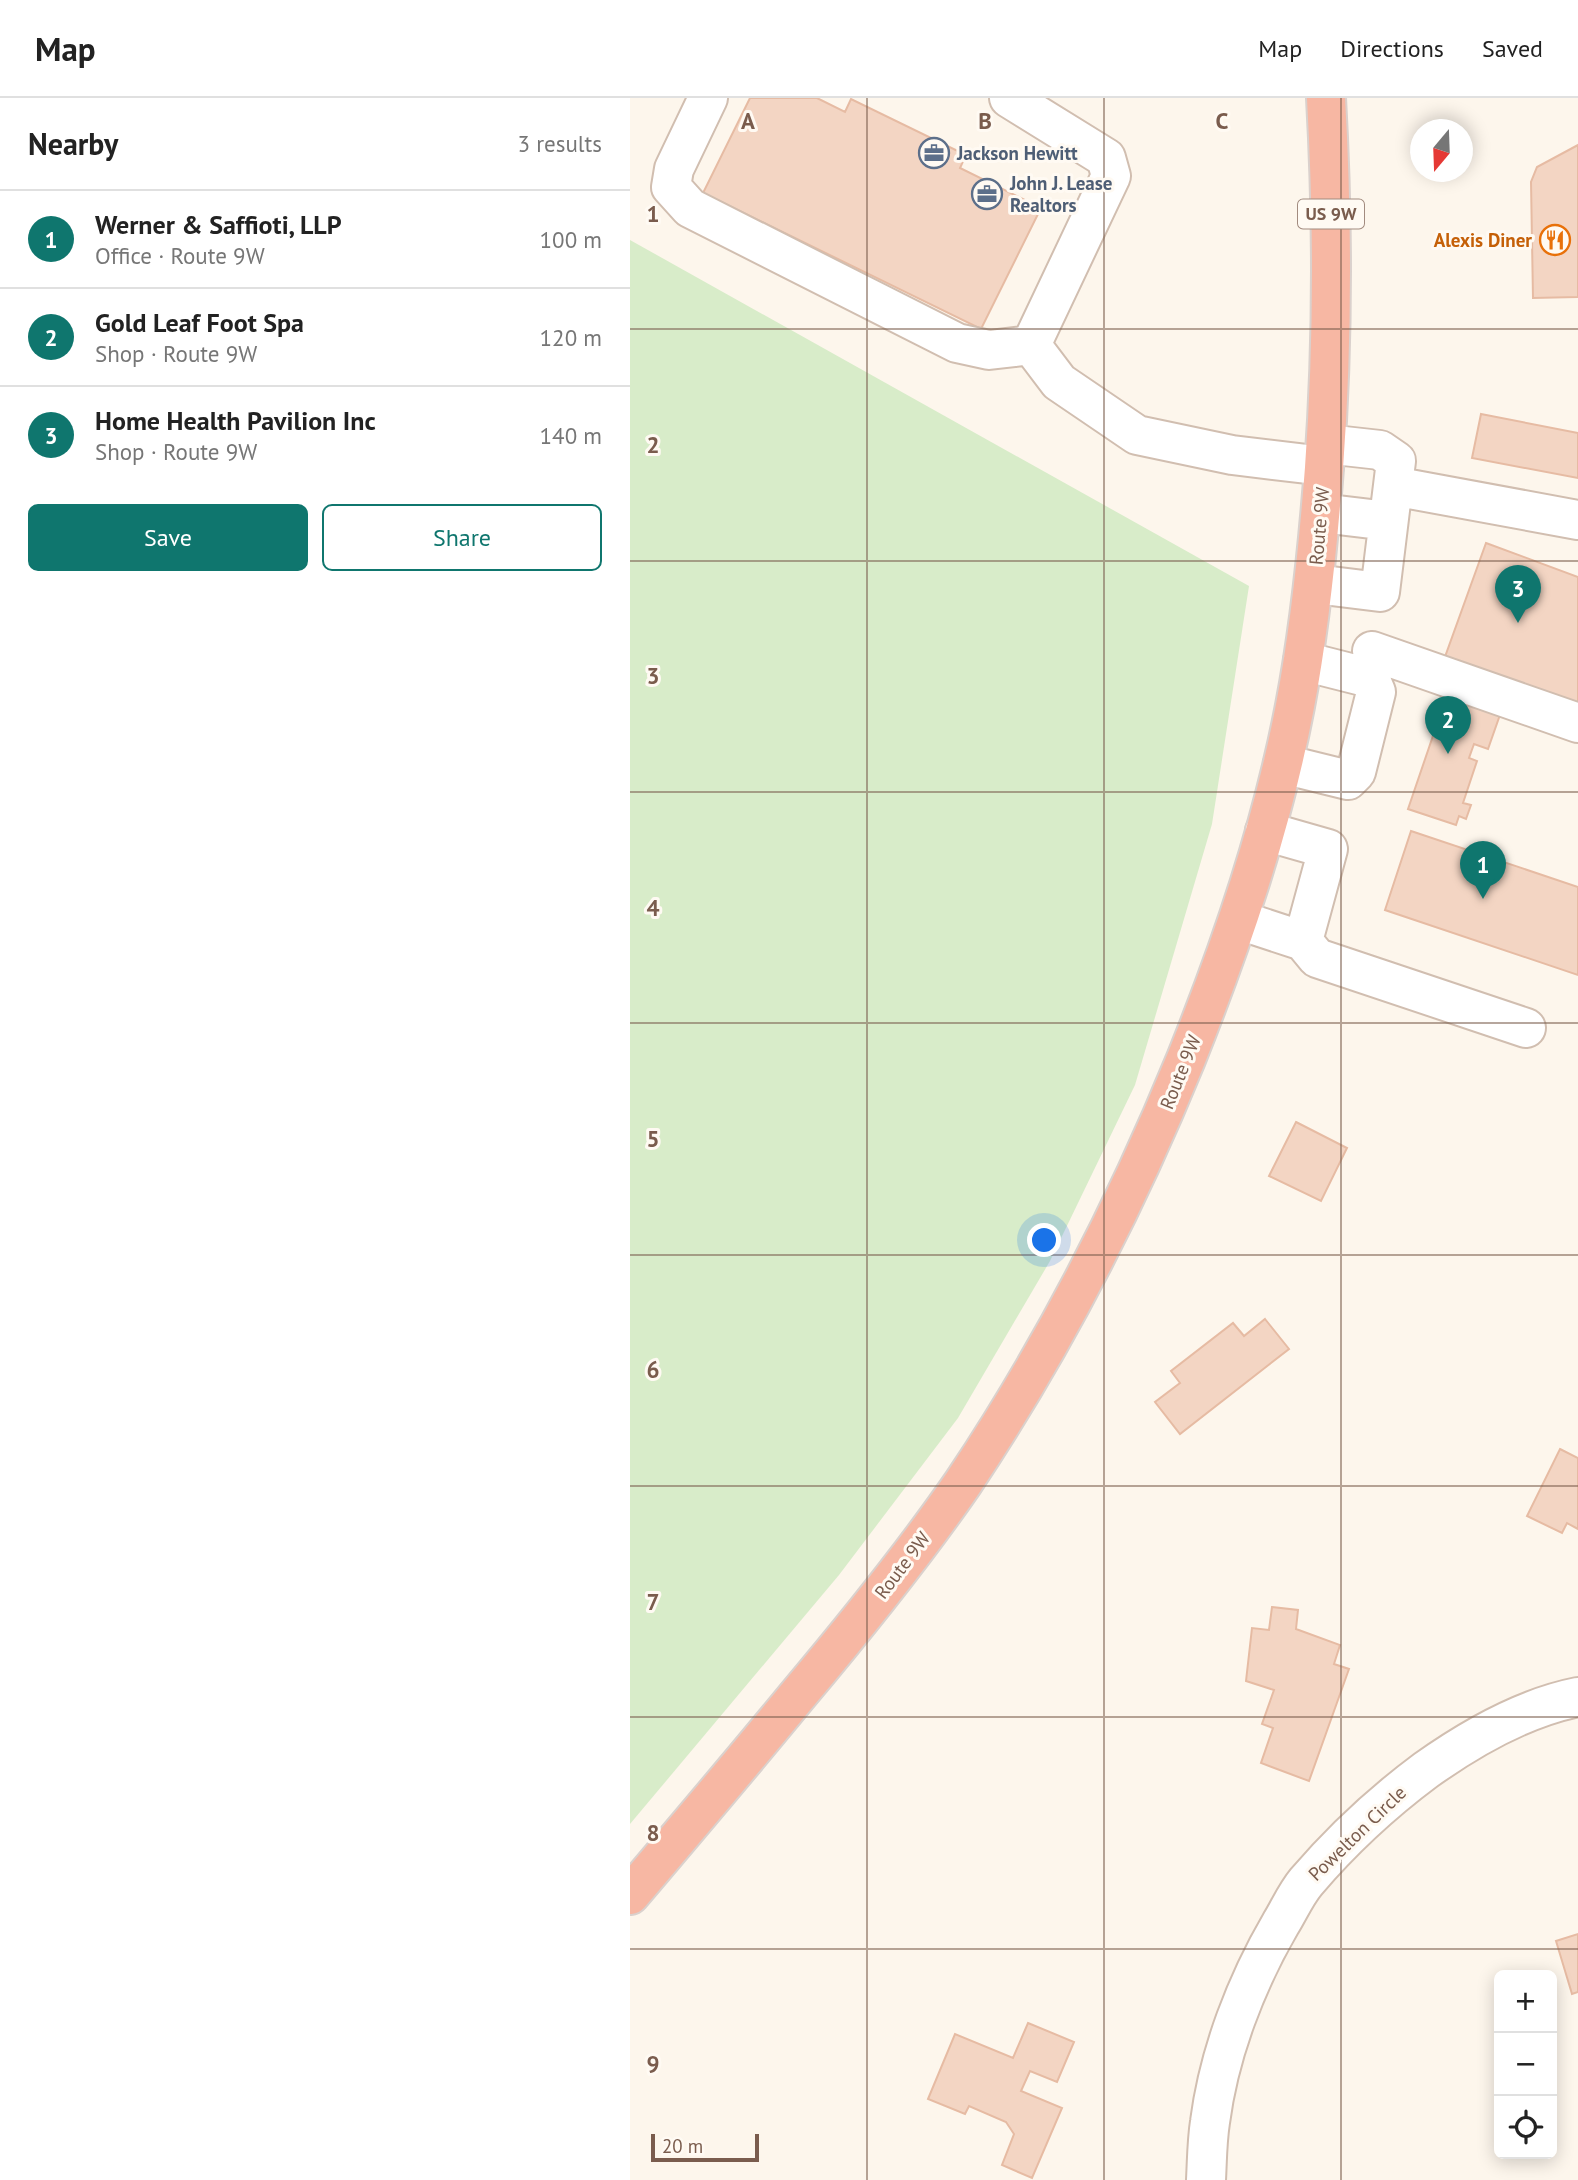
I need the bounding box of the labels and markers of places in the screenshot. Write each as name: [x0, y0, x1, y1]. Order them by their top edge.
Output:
office icon: Jackson Hewitt: [917, 136, 951, 170]
place label: Jackson Hewitt: [956, 141, 1078, 165]
place label: John J. Lease Realtors: [1009, 171, 1112, 217]
office icon: John J. Lease Realtors: [970, 177, 1004, 211]
restaurant icon: Alexis Diner: [1538, 223, 1572, 257]
place label: Alexis Diner: [1434, 228, 1532, 252]
pin: 3: [1495, 565, 1541, 623]
pin: 2: [1425, 696, 1471, 754]
pin: 1: [1460, 841, 1506, 899]

